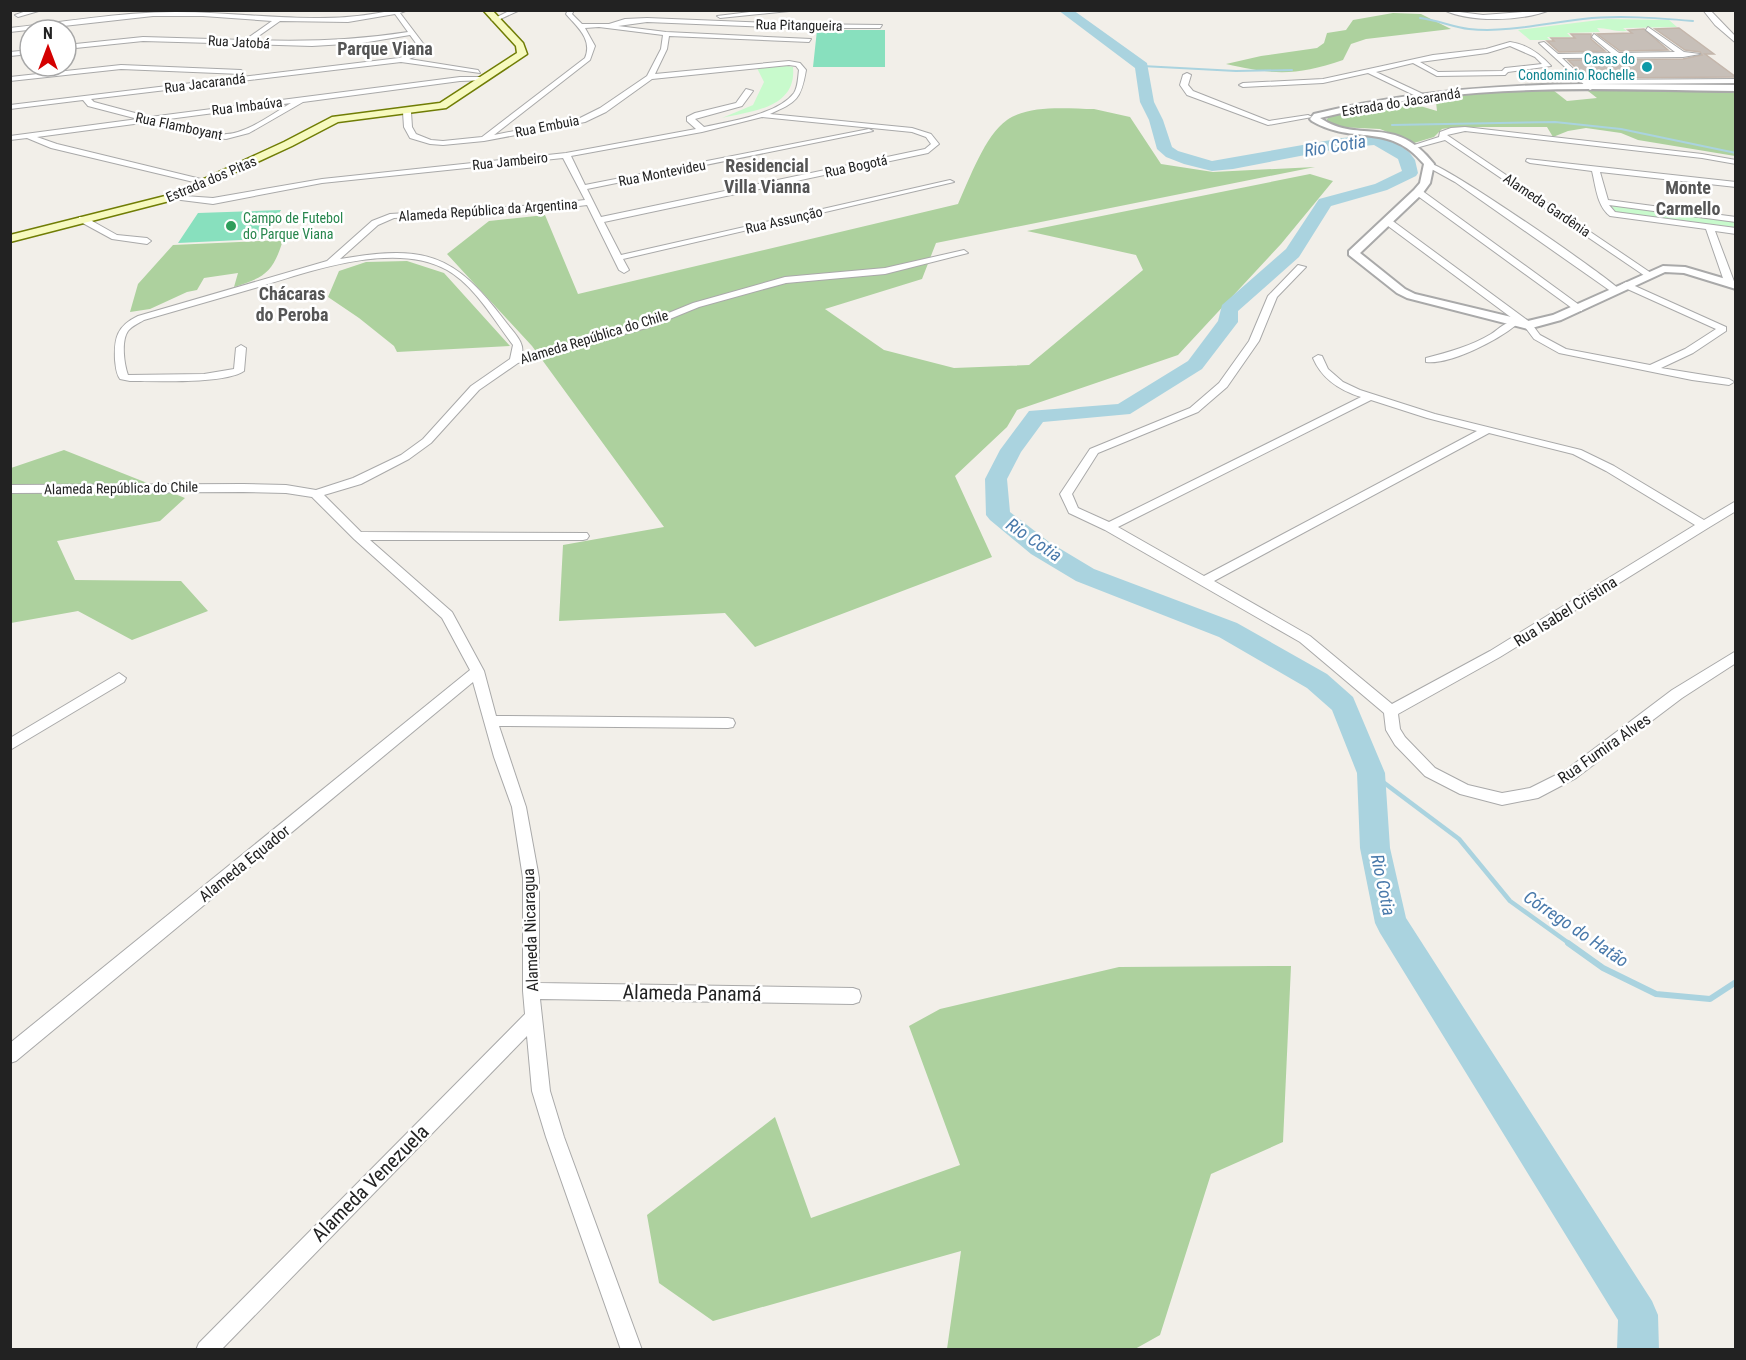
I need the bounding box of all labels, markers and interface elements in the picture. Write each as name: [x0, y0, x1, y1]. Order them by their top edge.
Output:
street label: Rua Pitangueira: [755, 16, 843, 34]
north arrow: [18, 18, 78, 78]
text: N: [43, 24, 53, 43]
street label: Rua Jatobá: [208, 32, 270, 52]
district label: Parque Viana: [337, 38, 433, 59]
place label: Casas do Condominio Rochelle: [1518, 51, 1635, 83]
marker: Casas do Condominio Rochelle: [1640, 60, 1654, 74]
street label: Rua Jacarandá: [163, 70, 247, 96]
street label: Estrada do Jacarandá: [1340, 85, 1462, 119]
street label: Rua Imbaúva: [211, 94, 283, 118]
street label: Rua Flamboyant: [134, 109, 224, 143]
street label: Rua Embuia: [513, 112, 581, 140]
water label: Rio Cotia: [1302, 130, 1367, 161]
street label: Rua Jambeiro: [471, 149, 549, 173]
street label: Rua Bogotá: [823, 152, 889, 180]
street label: Estrada dos Pitas: [163, 153, 259, 205]
district label: Residencial Villa Vianna: [724, 155, 810, 197]
street label: Rua Montevideu: [617, 157, 707, 189]
street label: Alameda Gardênia: [1501, 170, 1593, 240]
district label: Monte Carmello: [1656, 177, 1720, 219]
street label: Alameda República da Argentina: [398, 196, 578, 224]
street label: Rua Assunção: [744, 203, 824, 237]
place label: Campo de Futebol do Parque Viana: [243, 210, 343, 242]
marker: Campo de Futebol do Parque Viana: [224, 219, 238, 233]
district label: Chácaras do Peroba: [256, 283, 328, 325]
street label: Alameda República do Chile: [518, 307, 670, 367]
street label: Alameda República do Chile: [44, 479, 199, 497]
water label: Rio Cotia: [1003, 513, 1066, 566]
street label: Rua Isabel Cristina: [1510, 572, 1620, 651]
street label: Rua Fumira Alves: [1554, 709, 1654, 787]
street label: Alameda Equador: [195, 821, 294, 906]
water label: Rio Cotia: [1367, 852, 1400, 918]
street label: Alameda Nicaragua: [519, 868, 542, 992]
water label: Córrego do Hatão: [1520, 886, 1633, 971]
street label: Alameda Panamá: [622, 980, 762, 1006]
street label: Alameda Venezuela: [307, 1120, 433, 1246]

